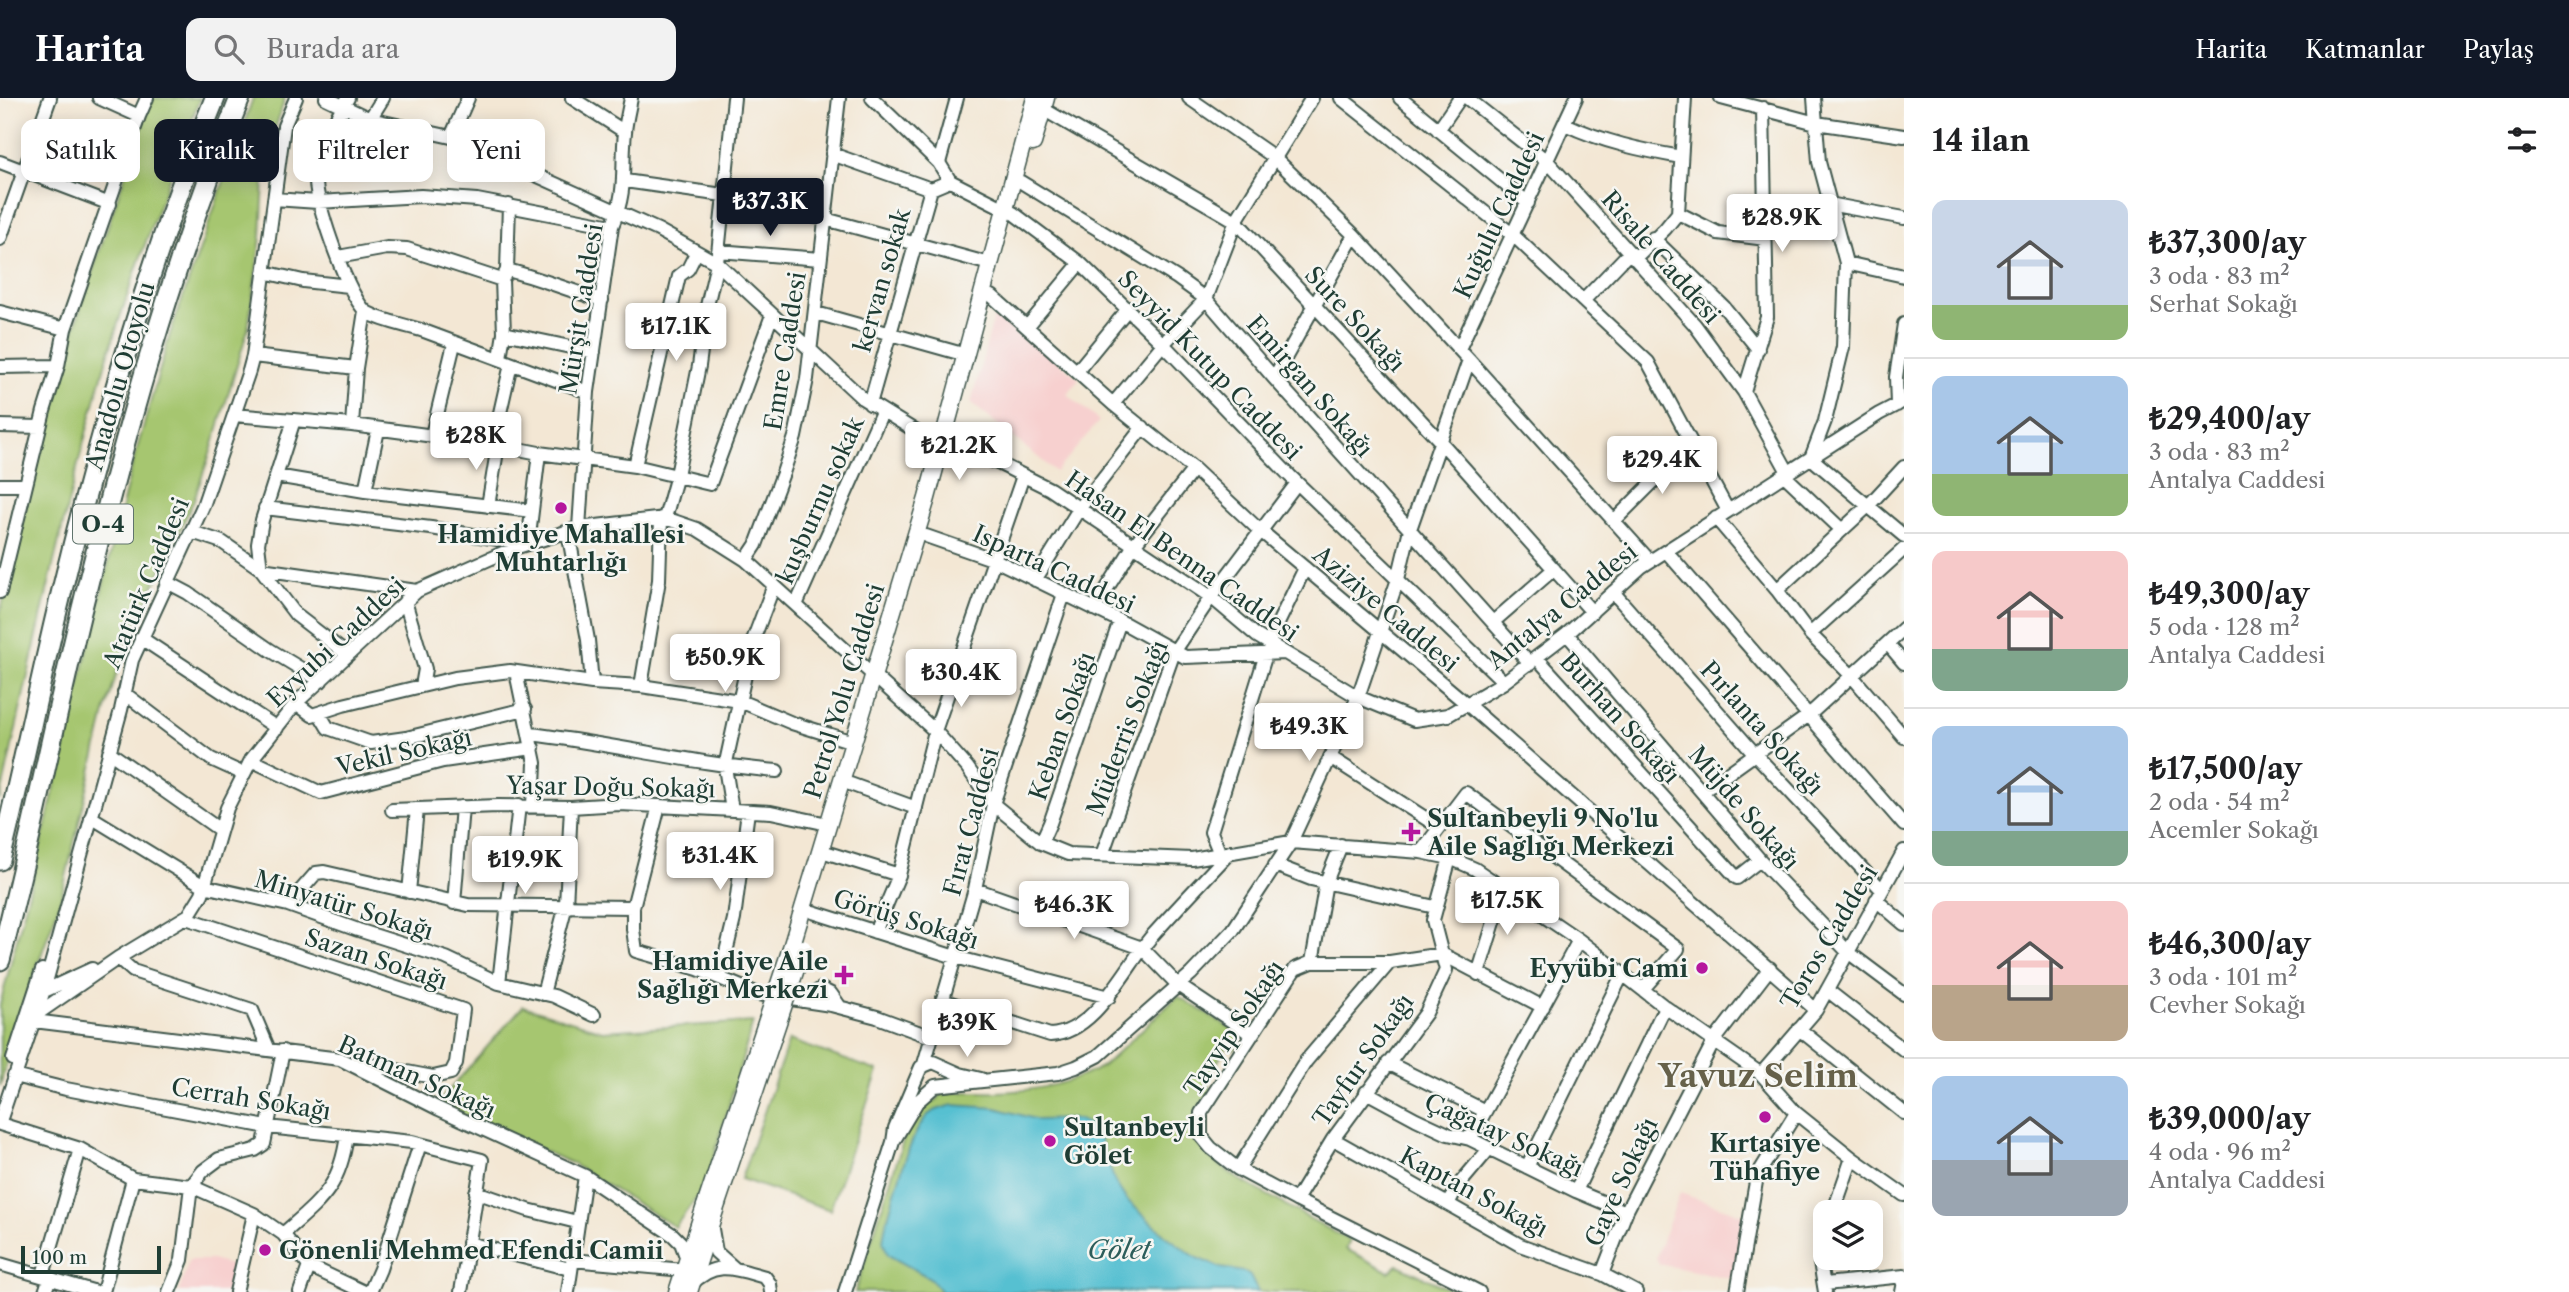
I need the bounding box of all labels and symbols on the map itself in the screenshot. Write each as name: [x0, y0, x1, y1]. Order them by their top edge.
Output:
street label: Kuğulu Caddesi: [1448, 127, 1550, 303]
pin: ₺37.3K: [713, 178, 827, 238]
street label: Risale Caddesi: [1595, 185, 1727, 329]
pin: ₺28.9K: [1725, 194, 1839, 254]
street label: kervan sokak: [848, 204, 917, 355]
street label: Mürşit Caddesi: [553, 221, 609, 397]
street label: Sure Sokağı: [1299, 260, 1411, 378]
street label: Seyyid Kutup Caddesi: [1112, 264, 1308, 466]
street label: Emre Caddesi: [758, 270, 812, 432]
street label: Anadolu Otoyolu: [79, 278, 161, 475]
pin: ₺17.1K: [619, 303, 733, 363]
street label: Emirgan Sokağı: [1241, 309, 1379, 463]
street label: kuşburnu sokak: [770, 411, 870, 588]
pin: ₺28K: [435, 412, 517, 472]
pin: ₺21.2K: [902, 422, 1016, 482]
pin: ₺29.4K: [1605, 436, 1719, 496]
street label: Hasan El Benna Caddesi: [1060, 464, 1304, 648]
street label: Atatürk Caddesi: [97, 493, 195, 674]
marker: Hamidiye Mahallesi Muhtarlığı: [553, 500, 569, 516]
road number: O-4: [73, 504, 133, 544]
street label: Isparta Caddesi: [968, 519, 1140, 619]
place label: Hamidiye Mahallesi Muhtarlığı: [437, 520, 685, 577]
street label: Antalya Caddesi: [1481, 537, 1643, 676]
street label: Aziziye Caddesi: [1307, 539, 1465, 678]
street label: Eyyubi Caddesi: [261, 571, 411, 713]
street label: Petrol Yolu Caddesi: [798, 580, 890, 802]
pin: ₺50.9K: [668, 634, 782, 694]
street label: Müderris Sokağı: [1080, 636, 1174, 820]
street label: Burhan Sokağı: [1554, 647, 1686, 789]
street label: Keban Sokağı: [1023, 648, 1101, 804]
pin: ₺30.4K: [904, 650, 1018, 709]
street label: Pırlanta Sokağı: [1694, 655, 1830, 801]
pin: ₺49.3K: [1252, 704, 1366, 763]
street label: Vekil Sokağı: [332, 722, 475, 782]
street label: Müjde Sokağı: [1682, 740, 1806, 876]
street label: Fırat Caddesi: [937, 745, 1005, 899]
street label: Yaşar Doğu Sokağı: [505, 771, 716, 803]
place label: Sultanbeyli 9 No'lu Aile Sağlığı Merkezi: [1426, 804, 1674, 861]
marker: Sultanbeyli 9 No'lu Aile Sağlığı Merkezi: [1401, 822, 1421, 842]
pin: ₺31.4K: [663, 832, 777, 892]
pin: ₺19.9K: [468, 836, 582, 896]
street label: Toros Caddesi: [1775, 860, 1883, 1014]
street label: Minyatür Sokağı: [251, 864, 437, 946]
pin: ₺17.5K: [1450, 878, 1564, 937]
pin: ₺46.3K: [1017, 882, 1131, 941]
street label: Görüş Sokağı: [830, 883, 982, 955]
street label: Sazan Sokağı: [301, 922, 451, 996]
place label: Hamidiye Aile Sağlığı Merkezi: [637, 947, 828, 1004]
street label: Tayyip Sokağı: [1178, 954, 1290, 1102]
place label: Eyyübi Cami: [1529, 954, 1688, 983]
marker: Eyyübi Cami: [1694, 960, 1710, 976]
marker: Hamidiye Aile Sağlığı Merkezi: [834, 965, 854, 985]
street label: Tayfur Sokağı: [1307, 988, 1419, 1132]
pin: ₺39K: [926, 1000, 1008, 1059]
street label: Batman Sokağı: [334, 1029, 500, 1125]
district label: Yavuz Selim: [1657, 1056, 1858, 1095]
street label: Cerrah Sokağı: [169, 1072, 333, 1126]
street label: Çağatay Sokağı: [1420, 1087, 1588, 1183]
marker: Kırtasiye Tühafiye: [1757, 1109, 1773, 1125]
place label: Sultanbeyli Gölet: [1064, 1113, 1205, 1170]
street label: Gaye Sokağı: [1579, 1113, 1663, 1251]
place label: Kırtasiye Tühafiye: [1709, 1129, 1821, 1186]
marker: Sultanbeyli Gölet: [1042, 1133, 1058, 1149]
street label: Kaptan Sokağı: [1395, 1141, 1553, 1243]
water label: Gölet: [1087, 1234, 1153, 1266]
place label: Gönenli Mehmed Efendi Camii: [279, 1236, 664, 1265]
marker: Gönenli Mehmed Efendi Camii: [257, 1242, 273, 1258]
scale bar: [21, 1243, 161, 1275]

